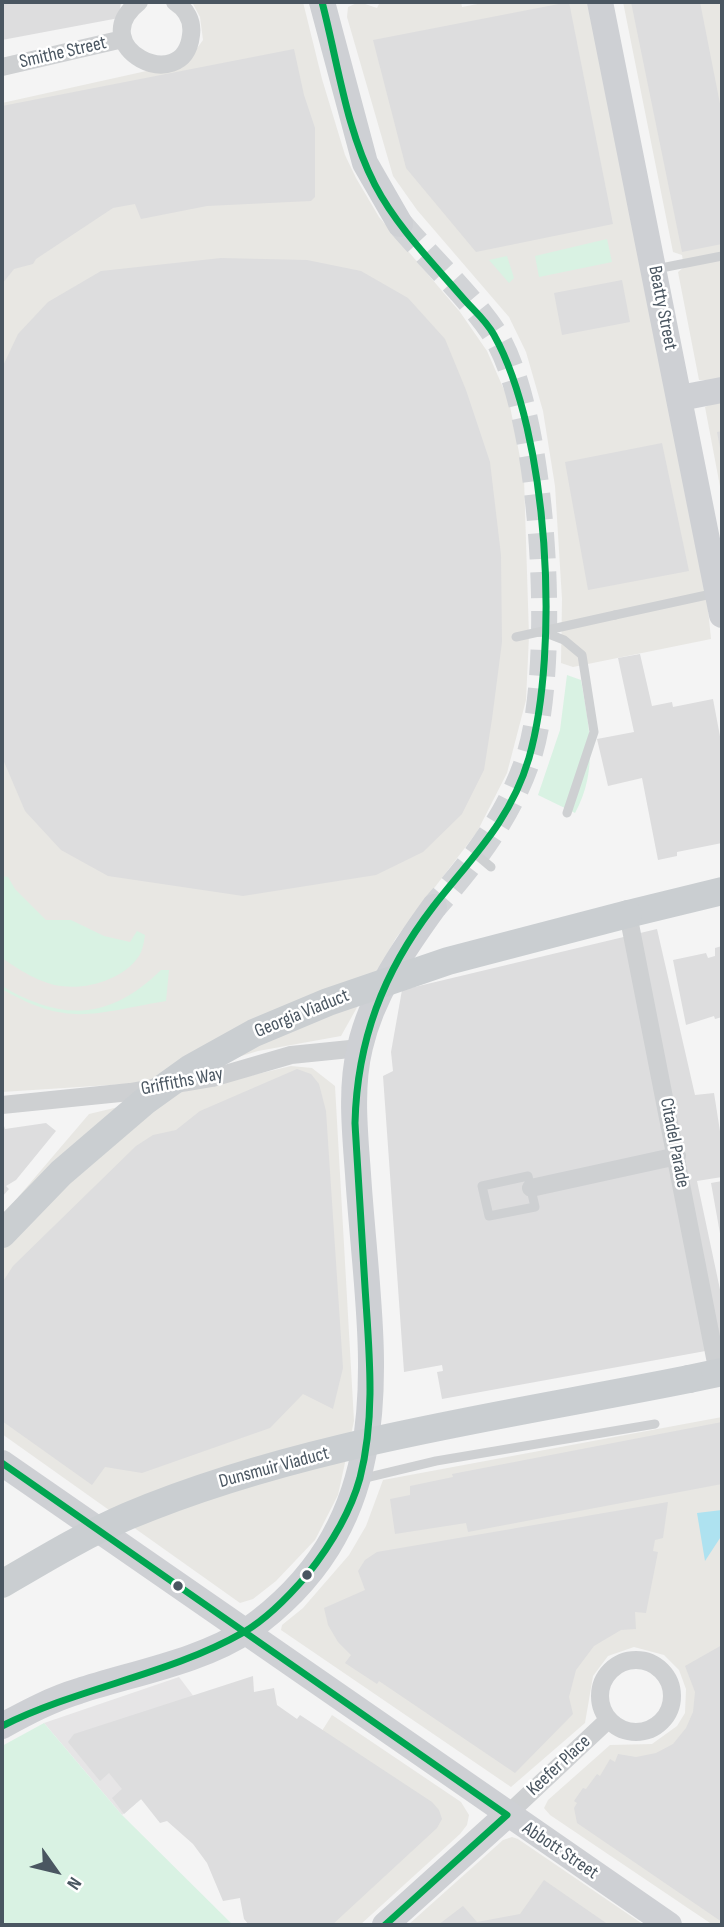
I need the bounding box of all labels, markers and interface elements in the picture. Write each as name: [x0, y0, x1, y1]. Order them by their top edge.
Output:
street label: Smithe Street: [17, 32, 109, 74]
street label: Beatty Street: [643, 264, 681, 352]
street label: Georgia Viaduct: [251, 985, 353, 1043]
street label: Griffiths Way: [139, 1063, 225, 1101]
street label: Citadel Parade: [654, 1096, 694, 1190]
street label: Dunsmuir Viaduct: [217, 1442, 331, 1494]
unlabelled marker: [300, 1568, 314, 1582]
unlabelled marker: [171, 1579, 185, 1593]
street label: Keefer Place: [522, 1731, 596, 1801]
street label: Abbott Street: [518, 1817, 602, 1885]
north arrow: [21, 1836, 91, 1906]
text: N: [61, 1872, 86, 1894]

